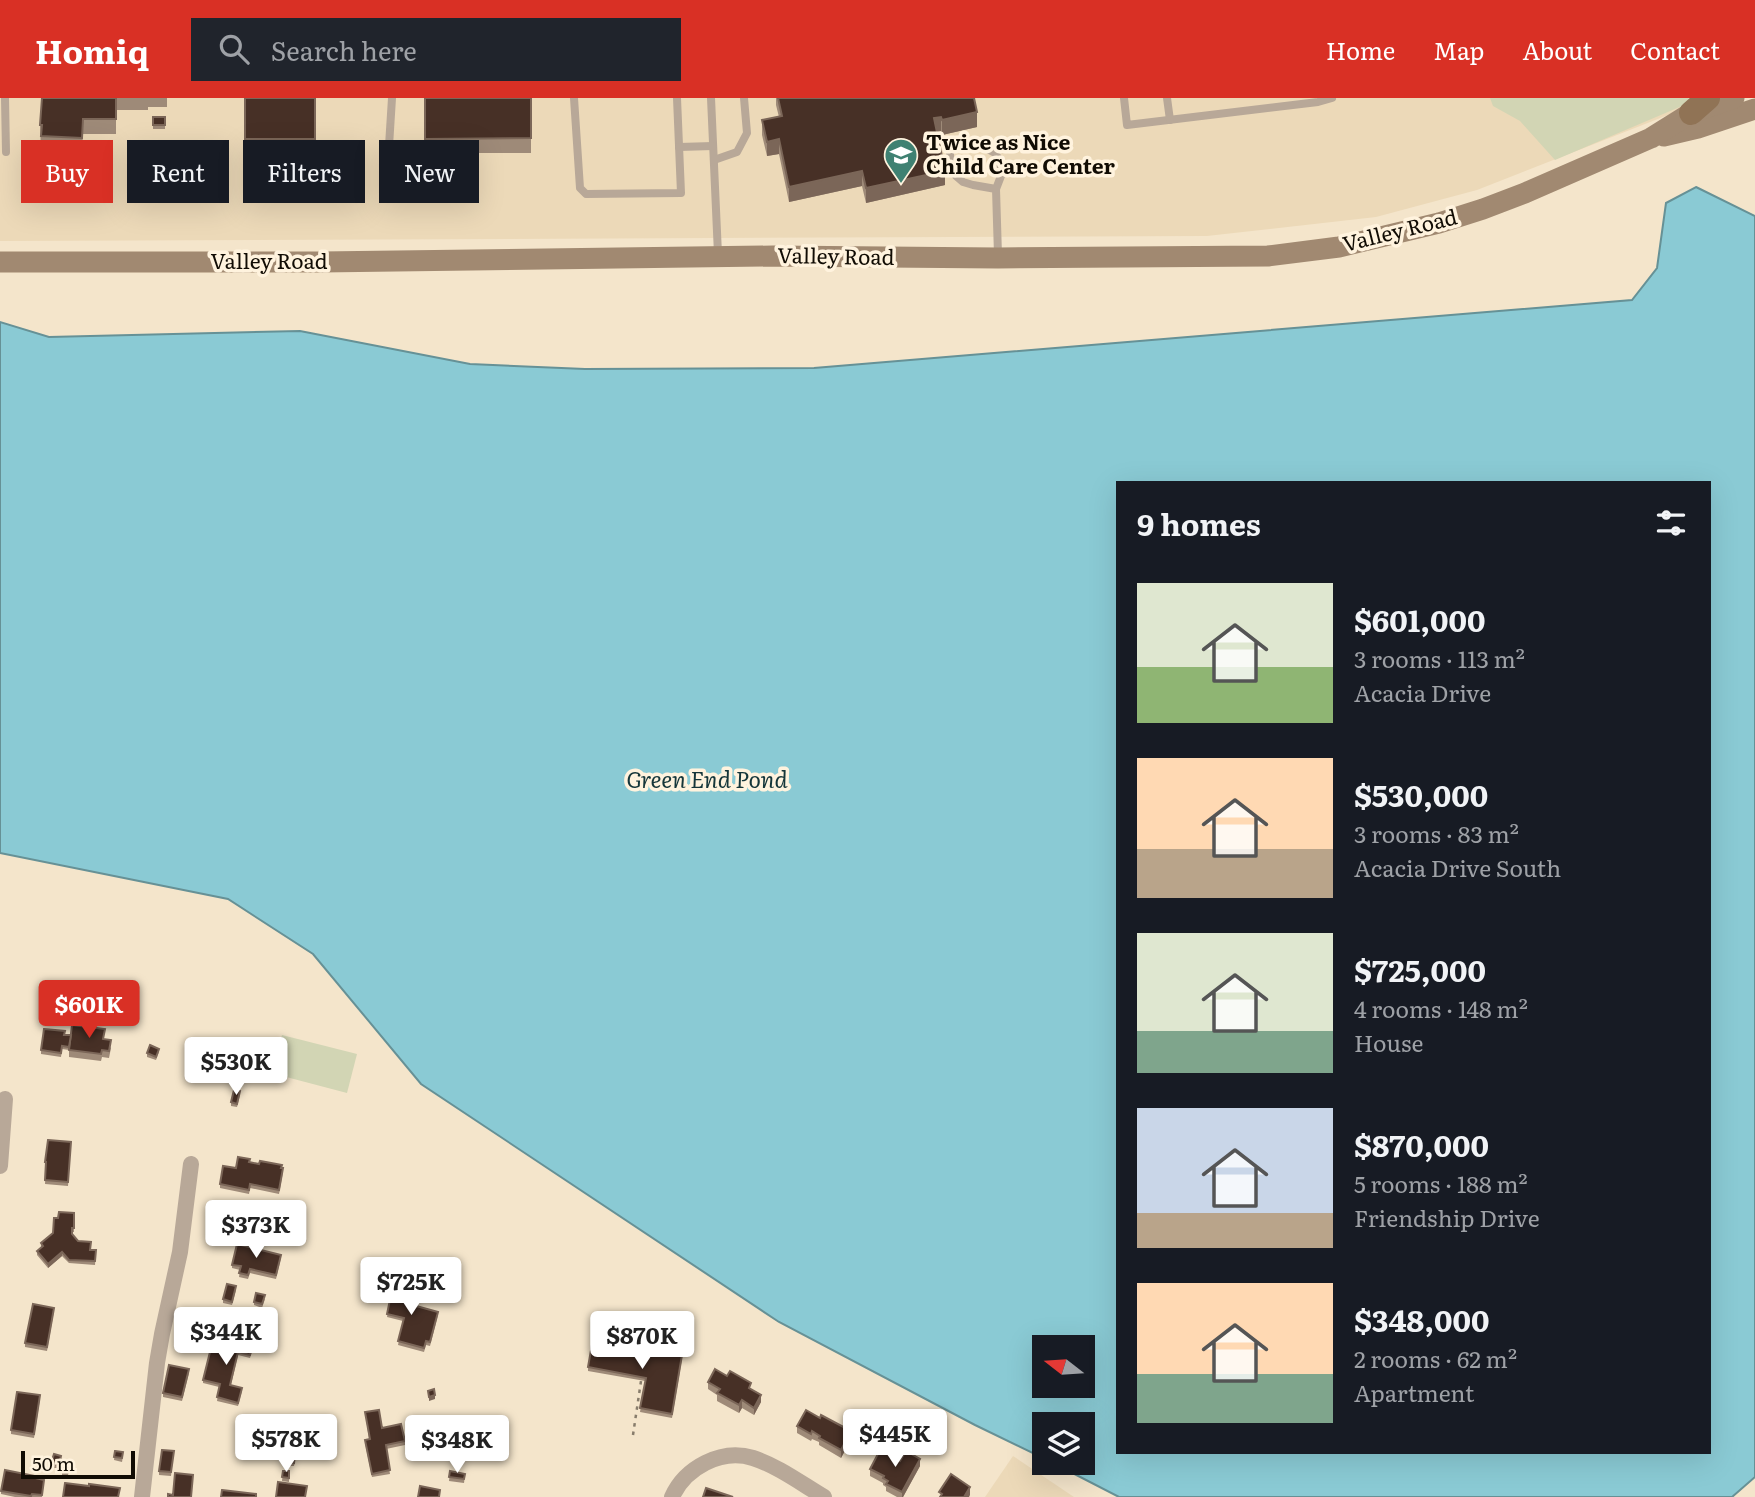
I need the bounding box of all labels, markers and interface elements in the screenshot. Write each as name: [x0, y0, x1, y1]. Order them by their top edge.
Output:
search box: [191, 18, 681, 81]
text: Homiq: [35, 25, 149, 74]
icon: search: [215, 30, 253, 68]
text: Search here: [271, 30, 417, 69]
text: Home: [1326, 32, 1395, 67]
text: Map: [1433, 32, 1484, 67]
text: About: [1522, 32, 1592, 67]
text: Contact: [1630, 32, 1720, 67]
place label: Twice as Nice Child Care Center: [926, 125, 1115, 180]
school or university icon: Twice as Nice Child Care Center: [882, 136, 920, 185]
chip: Buy: [21, 140, 113, 203]
chip: Rent: [127, 140, 229, 203]
chip: Filters: [243, 140, 365, 203]
chip: New: [379, 140, 479, 203]
street label: Valley Road: [1339, 199, 1460, 258]
street label: Valley Road: [777, 238, 895, 271]
street label: Valley Road: [210, 244, 328, 275]
text: 9 homes: [1137, 501, 1261, 545]
icon: filters: [1652, 504, 1690, 542]
text: $601,000: [1354, 597, 1486, 641]
icon: home: [1193, 611, 1277, 695]
text: 3 rooms · 113 m²: [1354, 641, 1525, 675]
text: Acacia Drive: [1354, 675, 1491, 709]
water label: Green End Pond: [626, 761, 789, 795]
text: $530,000: [1354, 772, 1488, 816]
icon: home: [1193, 786, 1277, 870]
text: 3 rooms · 83 m²: [1354, 816, 1519, 850]
text: Acacia Drive South: [1354, 850, 1561, 884]
text: $725,000: [1354, 947, 1486, 991]
icon: home: [1193, 961, 1277, 1045]
pin: $601K: [40, 981, 138, 1040]
text: $601K: [55, 986, 123, 1020]
text: 4 rooms · 148 m²: [1354, 991, 1528, 1025]
text: House: [1354, 1025, 1423, 1059]
pin: $530K: [187, 1038, 285, 1097]
text: $530K: [200, 1043, 272, 1077]
text: $870,000: [1354, 1122, 1489, 1166]
icon: home: [1193, 1136, 1277, 1220]
text: 5 rooms · 188 m²: [1354, 1166, 1528, 1200]
pin: $373K: [207, 1200, 305, 1260]
text: Friendship Drive: [1354, 1200, 1540, 1234]
text: $373K: [221, 1206, 291, 1240]
pin: $725K: [362, 1258, 460, 1317]
text: $725K: [376, 1263, 446, 1297]
text: $348,000: [1354, 1297, 1490, 1341]
pin: $344K: [177, 1308, 275, 1367]
icon: home: [1193, 1311, 1277, 1395]
pin: $870K: [593, 1312, 691, 1371]
text: $344K: [190, 1313, 262, 1347]
text: $870K: [606, 1317, 678, 1351]
north arrow: [1032, 1335, 1096, 1398]
map controls: [1032, 1335, 1095, 1475]
text: 2 rooms · 62 m²: [1354, 1341, 1517, 1375]
text: Apartment: [1354, 1375, 1474, 1409]
pin: $445K: [846, 1410, 944, 1469]
button: layers: [1032, 1412, 1095, 1475]
pin: $578K: [237, 1414, 335, 1474]
text: $445K: [859, 1415, 931, 1449]
pin: $348K: [408, 1416, 506, 1475]
text: $578K: [251, 1420, 321, 1454]
text: $348K: [421, 1421, 493, 1455]
scale bar: [21, 1448, 135, 1480]
text: 50 m: [32, 1449, 75, 1477]

